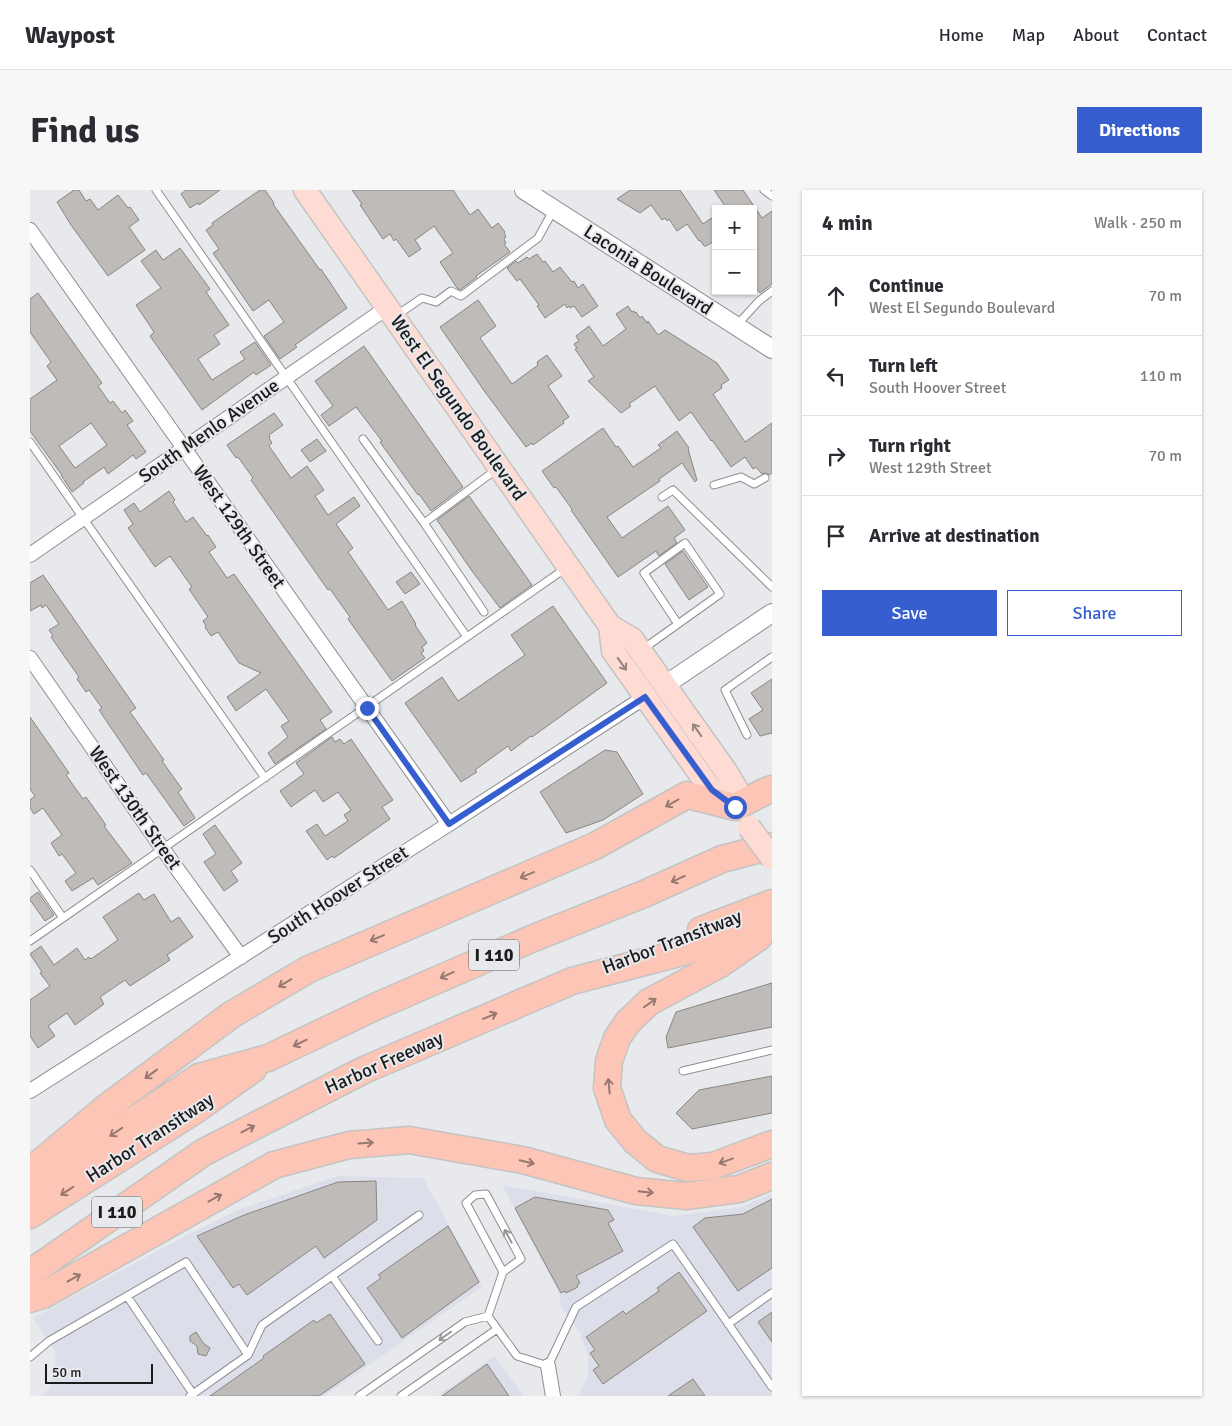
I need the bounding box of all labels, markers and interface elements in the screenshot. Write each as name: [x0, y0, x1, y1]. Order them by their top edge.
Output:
text: Waypost: [25, 20, 115, 50]
text: Home: [939, 24, 984, 46]
text: Map: [1012, 24, 1045, 46]
text: About: [1073, 24, 1119, 46]
text: Contact: [1147, 24, 1207, 46]
button: Directions: [1077, 107, 1202, 153]
text: Find us: [30, 109, 140, 152]
map controls: [712, 205, 757, 295]
button: +: [712, 205, 757, 250]
text: 4 min: [822, 210, 873, 236]
text: Walk · 250 m: [1094, 213, 1182, 233]
street label: Laconia Boulevard: [579, 219, 717, 321]
button: −: [712, 250, 757, 295]
text: Continue: [869, 274, 944, 298]
icon: ahead: [822, 282, 850, 310]
text: 70 m: [1148, 286, 1182, 306]
text: West El Segundo Boulevard: [869, 298, 1055, 318]
street label: West El Segundo Boulevard: [385, 311, 531, 505]
text: Turn left: [869, 354, 938, 378]
icon: left: [822, 362, 850, 390]
text: 110 m: [1140, 366, 1182, 386]
street label: South Menlo Avenue: [134, 374, 284, 488]
text: South Hoover Street: [869, 378, 1006, 398]
text: Turn right: [869, 434, 951, 458]
icon: right: [822, 442, 850, 470]
text: 70 m: [1148, 446, 1182, 466]
text: West 129th Street: [869, 458, 992, 478]
street label: West 129th Street: [187, 461, 291, 594]
icon: arrive: [822, 522, 850, 550]
text: Arrive at destination: [869, 524, 1040, 548]
button: Save: [822, 590, 997, 636]
button: Share: [1007, 590, 1182, 636]
one-way arrow: [617, 657, 627, 671]
route end: [356, 697, 379, 720]
one-way arrow: [692, 723, 702, 737]
street label: West 130th Street: [83, 742, 187, 875]
route start: [724, 796, 747, 819]
one-way arrow: [665, 798, 680, 808]
street label: South Hoover Street: [263, 840, 413, 949]
one-way arrow: [520, 870, 535, 880]
one-way arrow: [671, 874, 686, 884]
street label: Harbor Transitway: [599, 904, 745, 980]
one-way arrow: [370, 934, 385, 944]
road number: I 110: [469, 940, 519, 970]
one-way arrow: [440, 971, 455, 981]
one-way arrow: [279, 978, 293, 988]
one-way arrow: [643, 998, 657, 1008]
one-way arrow: [482, 1011, 497, 1021]
street label: Harbor Freeway: [321, 1026, 447, 1100]
one-way arrow: [292, 1038, 307, 1048]
one-way arrow: [145, 1069, 159, 1079]
one-way arrow: [604, 1078, 613, 1094]
street label: Harbor Transitway: [81, 1088, 219, 1188]
one-way arrow: [240, 1124, 255, 1134]
one-way arrow: [109, 1127, 123, 1137]
one-way arrow: [358, 1139, 374, 1148]
one-way arrow: [719, 1157, 734, 1166]
one-way arrow: [518, 1158, 534, 1167]
one-way arrow: [60, 1186, 74, 1196]
one-way arrow: [638, 1187, 654, 1197]
one-way arrow: [208, 1193, 222, 1203]
road number: I 110: [92, 1196, 142, 1228]
one-way arrow: [503, 1229, 513, 1244]
one-way arrow: [66, 1273, 81, 1283]
one-way arrow: [438, 1331, 452, 1341]
scale bar: [45, 1361, 152, 1384]
text: 50 m: [52, 1364, 81, 1381]

